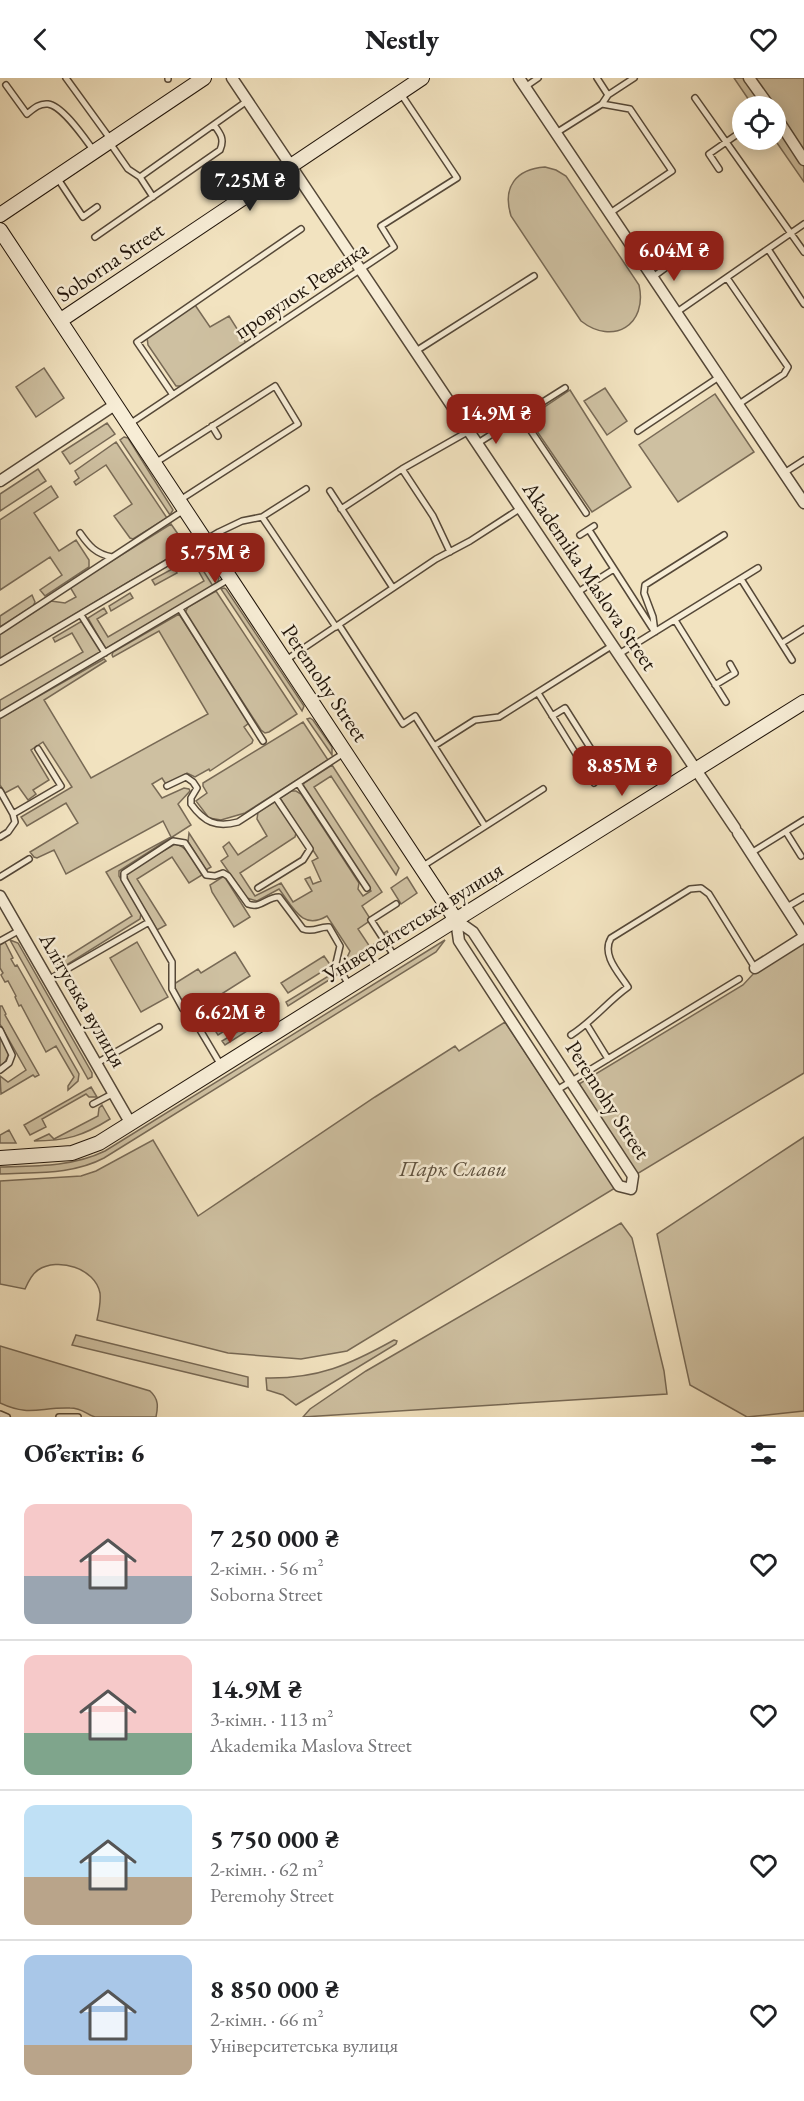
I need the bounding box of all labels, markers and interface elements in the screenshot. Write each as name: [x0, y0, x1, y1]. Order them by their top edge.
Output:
text: Nestly: [365, 22, 439, 57]
icon: back: [24, 23, 57, 56]
icon: heart: [747, 23, 780, 56]
map controls: [732, 96, 786, 150]
button: locate: [732, 96, 786, 150]
pin: 7.25M ₴: [195, 161, 305, 212]
text: 7.25M ₴: [215, 167, 285, 193]
street label: Soborna Street: [51, 215, 170, 309]
pin: 6.04M ₴: [619, 231, 729, 282]
street label: провулок Ревенка: [228, 234, 374, 346]
text: 6.04M ₴: [639, 237, 709, 263]
pin: 14.9M ₴: [441, 394, 551, 445]
text: 14.9M ₴: [461, 400, 531, 426]
street label: Akademika Maslova Street: [515, 475, 664, 676]
pin: 5.75M ₴: [160, 533, 270, 584]
text: 5.75M ₴: [180, 539, 250, 565]
street label: Peremohy Street: [275, 618, 375, 748]
pin: 8.85M ₴: [567, 746, 677, 797]
text: 8.85M ₴: [587, 752, 657, 778]
street label: Університетська вулиця: [317, 855, 509, 990]
street label: Алітуська вулиця: [32, 926, 133, 1073]
pin: 6.62M ₴: [175, 993, 285, 1044]
text: 6.62M ₴: [195, 999, 265, 1025]
street label: Peremohy Street: [559, 1035, 657, 1165]
park label: Парк Слави: [398, 1154, 507, 1183]
text: Об’єктів: 6: [24, 1436, 144, 1470]
icon: filters: [747, 1437, 780, 1470]
text: 7 250 000 ₴: [210, 1521, 339, 1555]
icon: home: [72, 1528, 144, 1600]
icon: heart: [747, 1548, 780, 1581]
text: 2-кімн. · 56 m²: [210, 1555, 324, 1581]
text: Soborna Street: [210, 1581, 323, 1607]
text: 14.9M ₴: [210, 1672, 302, 1706]
icon: home: [72, 1679, 144, 1751]
icon: heart: [747, 1699, 780, 1732]
text: 3-кімн. · 113 m²: [210, 1706, 333, 1732]
text: Akademika Maslova Street: [210, 1732, 412, 1758]
text: 5 750 000 ₴: [210, 1822, 339, 1856]
icon: home: [72, 1829, 144, 1901]
icon: heart: [747, 1849, 780, 1882]
text: 2-кімн. · 62 m²: [210, 1856, 324, 1882]
text: Peremohy Street: [210, 1882, 334, 1908]
text: 8 850 000 ₴: [210, 1972, 339, 2006]
icon: home: [72, 1979, 144, 2051]
icon: heart: [747, 1999, 780, 2032]
text: 2-кімн. · 66 m²: [210, 2006, 324, 2032]
text: Університетська вулиця: [210, 2032, 398, 2058]

